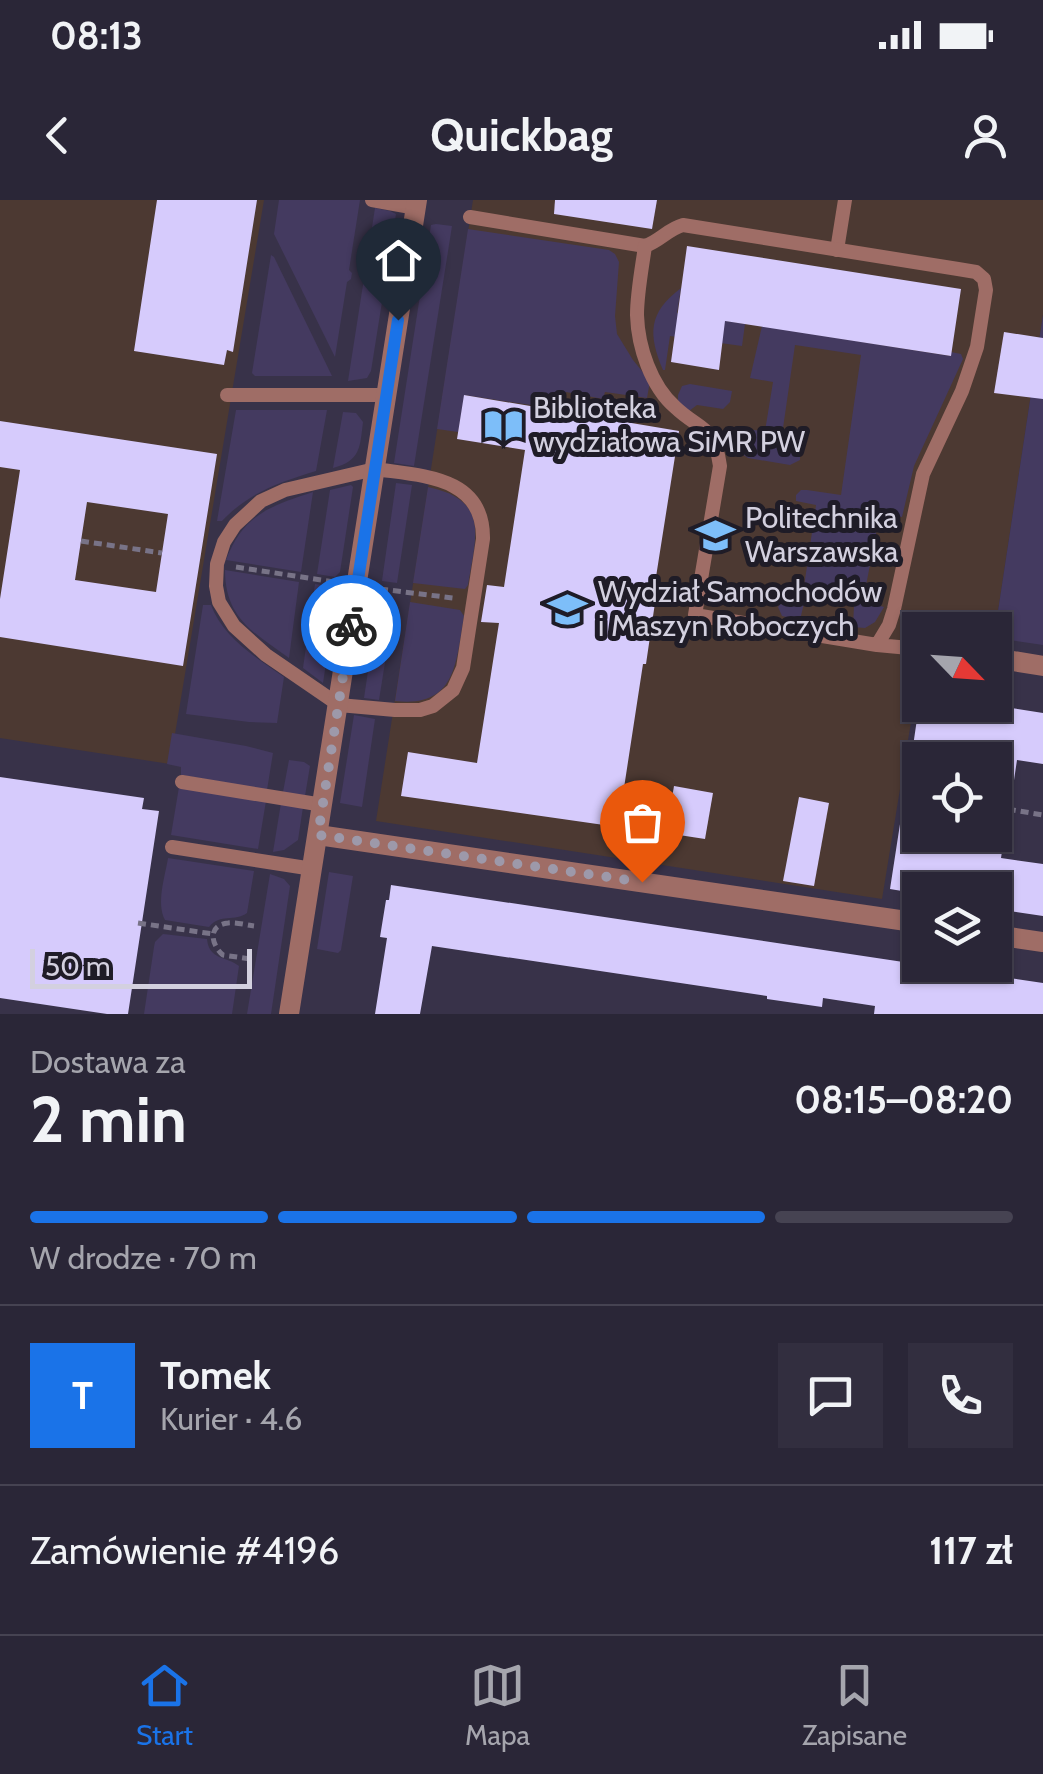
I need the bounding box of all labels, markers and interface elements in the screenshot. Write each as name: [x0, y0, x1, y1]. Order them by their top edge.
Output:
text: 08:13: [50, 12, 143, 59]
icon: back: [30, 108, 85, 163]
text: Quickbag: [430, 108, 613, 162]
icon: person: [958, 108, 1013, 163]
pin: [356, 218, 441, 321]
icon: home: [371, 233, 426, 288]
place label: Biblioteka wydziałowa SiMR PW: [533, 389, 806, 460]
library icon: Biblioteka wydziałowa SiMR PW: [482, 404, 524, 446]
place label: Politechnika Warszawska: [745, 499, 899, 570]
school or university icon: Politechnika Warszawska: [694, 514, 736, 556]
place label: Wydział Samochodów i Maszyn Roboczych: [598, 573, 882, 644]
courier: [301, 575, 401, 675]
school or university icon: Wydział Samochodów i Maszyn Roboczych: [547, 588, 589, 630]
icon: bike: [324, 598, 379, 653]
north arrow: [902, 612, 1012, 722]
map controls: [902, 612, 1012, 982]
button: locate: [902, 742, 1012, 852]
pin: [600, 780, 685, 883]
icon: bag: [615, 795, 670, 850]
button: layers: [902, 872, 1012, 982]
scale bar: [30, 944, 252, 988]
text: 50 m: [45, 949, 111, 983]
text: Dostawa za: [30, 1042, 186, 1081]
text: 08:15–08:20: [794, 1076, 1013, 1123]
text: 2 min: [30, 1079, 187, 1158]
text: W drodze · 70 m: [30, 1238, 257, 1277]
button: chat: [778, 1343, 883, 1448]
button: phone: [908, 1343, 1013, 1448]
text: Tomek: [160, 1352, 271, 1399]
text: T: [72, 1372, 93, 1419]
text: Kurier · 4.6: [160, 1399, 302, 1438]
text: Zamówienie #4196: [30, 1527, 339, 1574]
text: 117 zł: [929, 1527, 1013, 1574]
tab: Start: [136, 1658, 193, 1752]
tab: Mapa: [465, 1658, 530, 1752]
tab: Zapisane: [802, 1658, 907, 1752]

